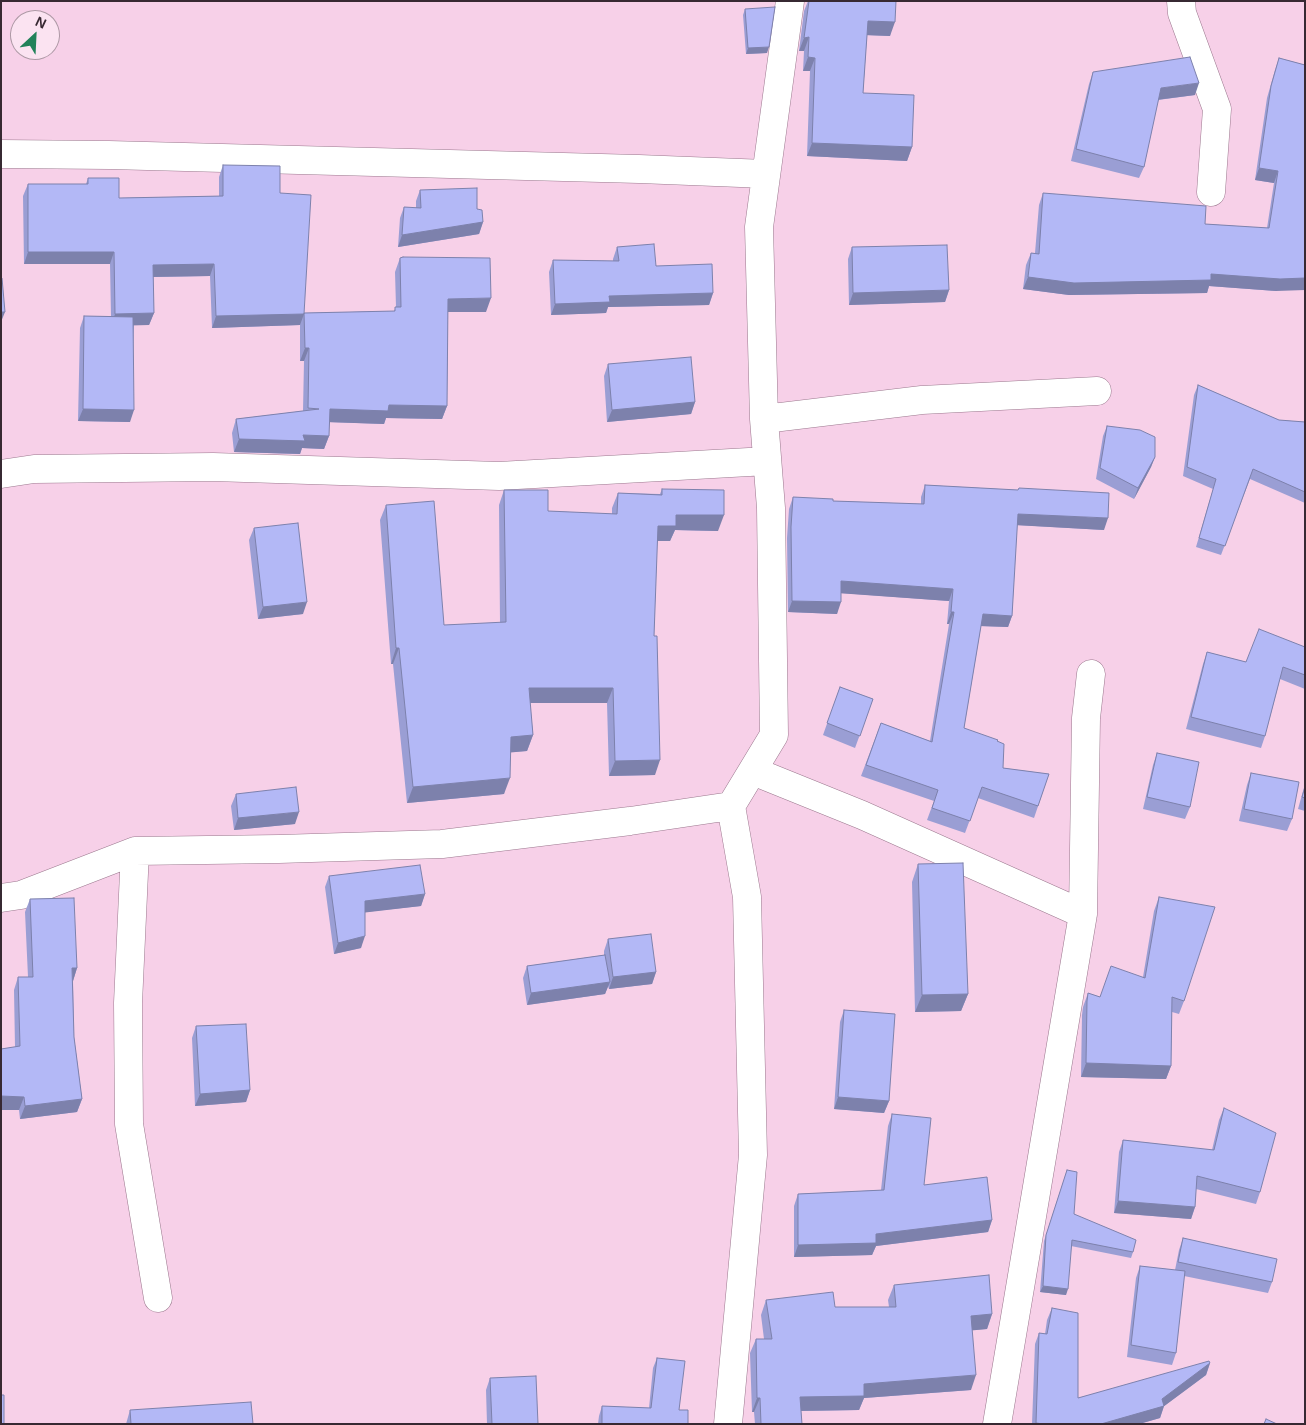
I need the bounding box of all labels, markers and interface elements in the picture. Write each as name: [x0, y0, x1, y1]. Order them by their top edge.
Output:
north arrow: [10, 10, 60, 60]
text: N: [33, 13, 49, 32]

